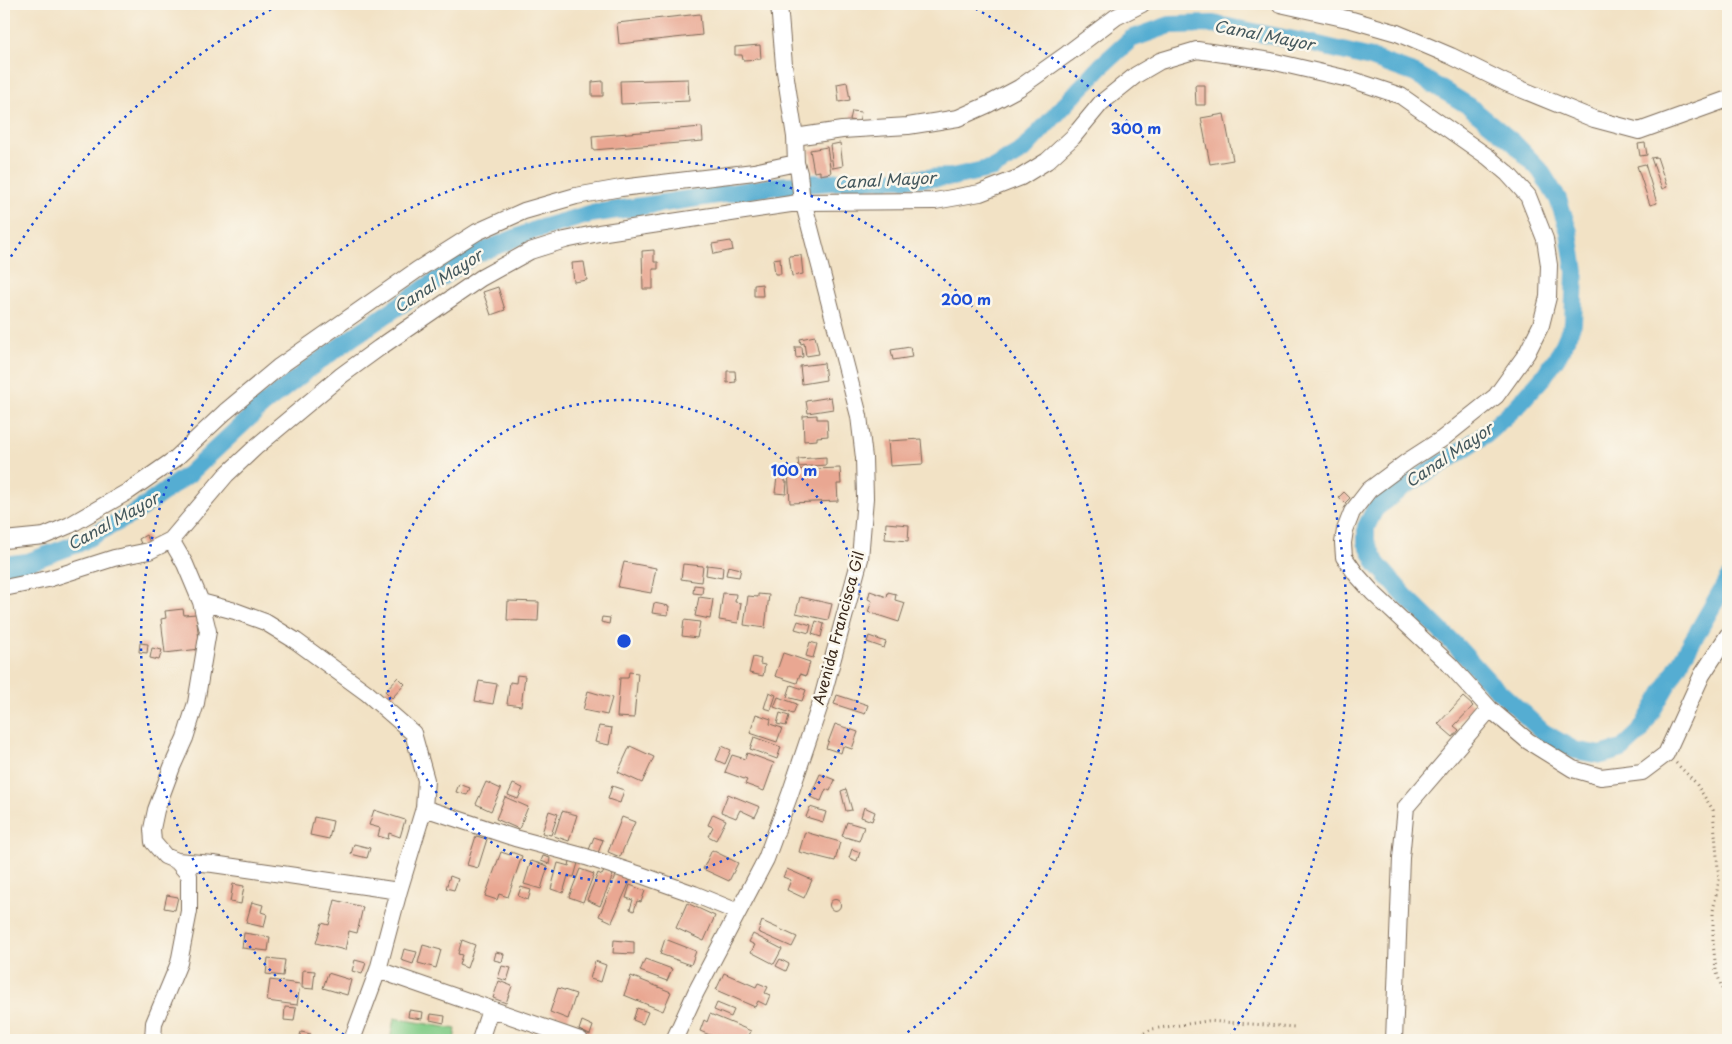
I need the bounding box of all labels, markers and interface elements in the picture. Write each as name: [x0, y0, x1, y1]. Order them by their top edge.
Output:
water label: Canal Mayor: [1212, 13, 1319, 56]
text: 300 m: [1111, 116, 1161, 139]
water label: Canal Mayor: [834, 164, 939, 194]
water label: Canal Mayor: [388, 241, 489, 318]
text: 200 m: [941, 287, 991, 310]
water label: Canal Mayor: [1400, 414, 1499, 493]
text: 100 m: [771, 458, 817, 481]
water label: Canal Mayor: [62, 484, 165, 555]
street label: Avenida Francisca Gil: [806, 548, 869, 707]
centre of rings: [615, 632, 633, 650]

